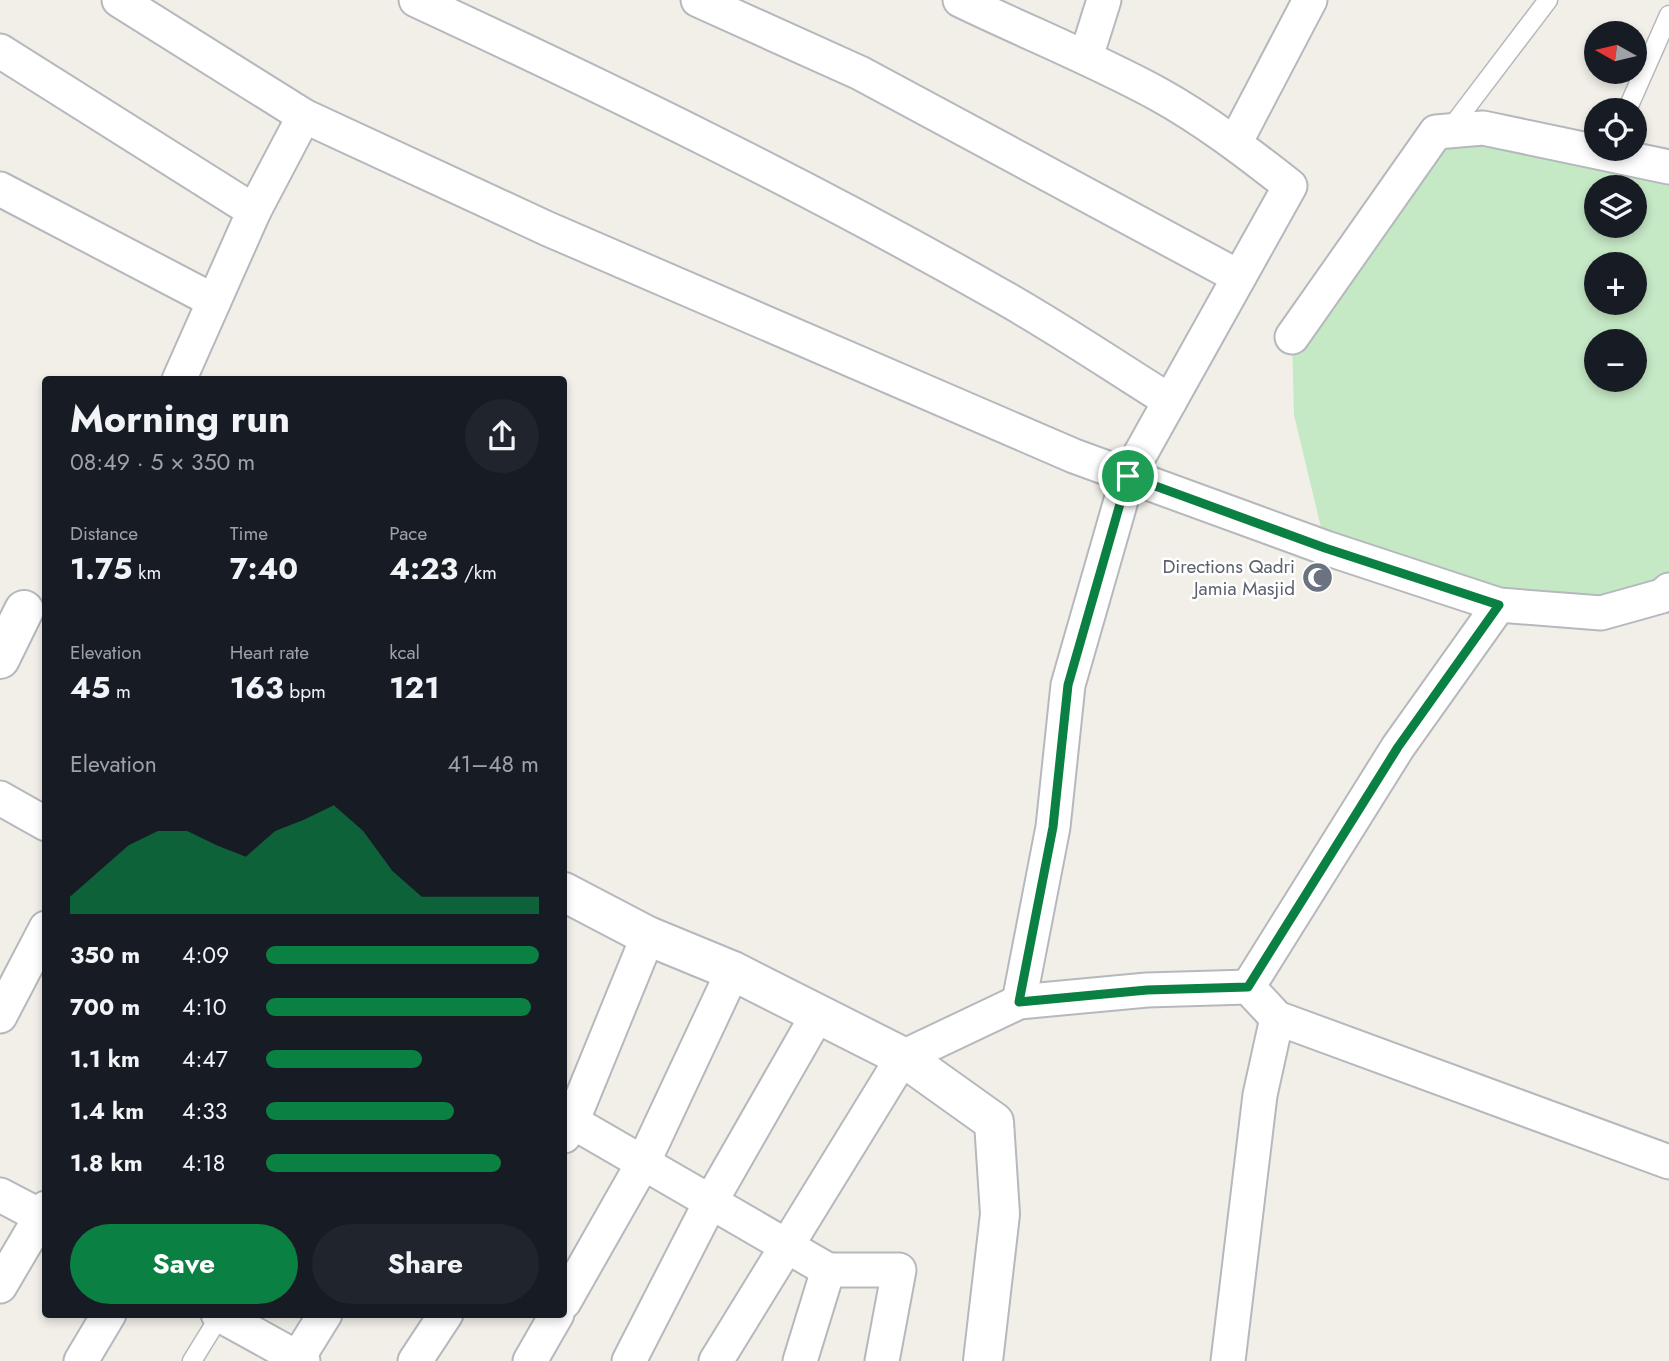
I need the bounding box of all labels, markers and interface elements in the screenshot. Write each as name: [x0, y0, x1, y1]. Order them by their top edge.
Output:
north arrow: [1584, 21, 1647, 84]
map controls: [1584, 21, 1647, 392]
button: locate: [1584, 98, 1647, 161]
button: layers: [1584, 175, 1647, 238]
button: +: [1584, 252, 1647, 315]
button: −: [1584, 329, 1647, 392]
text: Morning run: [70, 391, 290, 446]
button: share: [465, 399, 539, 473]
text: 08:49 · 5 × 350 m: [70, 445, 255, 479]
pin: [1098, 446, 1158, 506]
icon: arrive: [1109, 457, 1147, 495]
text: Distance: [70, 520, 138, 547]
text: Time: [230, 520, 268, 547]
text: Pace: [389, 520, 427, 547]
text: 1.75: [70, 547, 132, 590]
text: 7:40: [230, 547, 298, 590]
text: 4:23: [389, 547, 458, 590]
place label: Directions Qadri Jamia Masjid: [1162, 553, 1295, 602]
text: km: [132, 559, 161, 586]
text: /km: [458, 559, 497, 586]
mosque icon: Directions Qadri Jamia Masjid: [1301, 560, 1335, 594]
text: Elevation: [70, 639, 142, 666]
text: Heart rate: [230, 639, 309, 666]
text: kcal: [389, 639, 420, 666]
text: 45: [70, 666, 110, 709]
text: 163: [230, 666, 284, 709]
text: 121: [389, 666, 440, 709]
text: m: [110, 678, 131, 705]
text: bpm: [284, 678, 326, 705]
text: Elevation: [70, 747, 157, 781]
text: 41–48 m: [447, 747, 539, 781]
text: 350 m: [70, 938, 140, 972]
text: 4:09: [182, 938, 229, 972]
text: 700 m: [70, 990, 140, 1024]
text: 4:10: [182, 990, 226, 1024]
text: 1.1 km: [70, 1042, 140, 1076]
text: 4:47: [182, 1042, 228, 1076]
text: 1.4 km: [70, 1094, 144, 1128]
text: 4:33: [182, 1094, 227, 1128]
text: 1.8 km: [70, 1146, 143, 1180]
text: 4:18: [182, 1146, 225, 1180]
button: Save: [70, 1224, 298, 1304]
button: Share: [312, 1224, 539, 1304]

